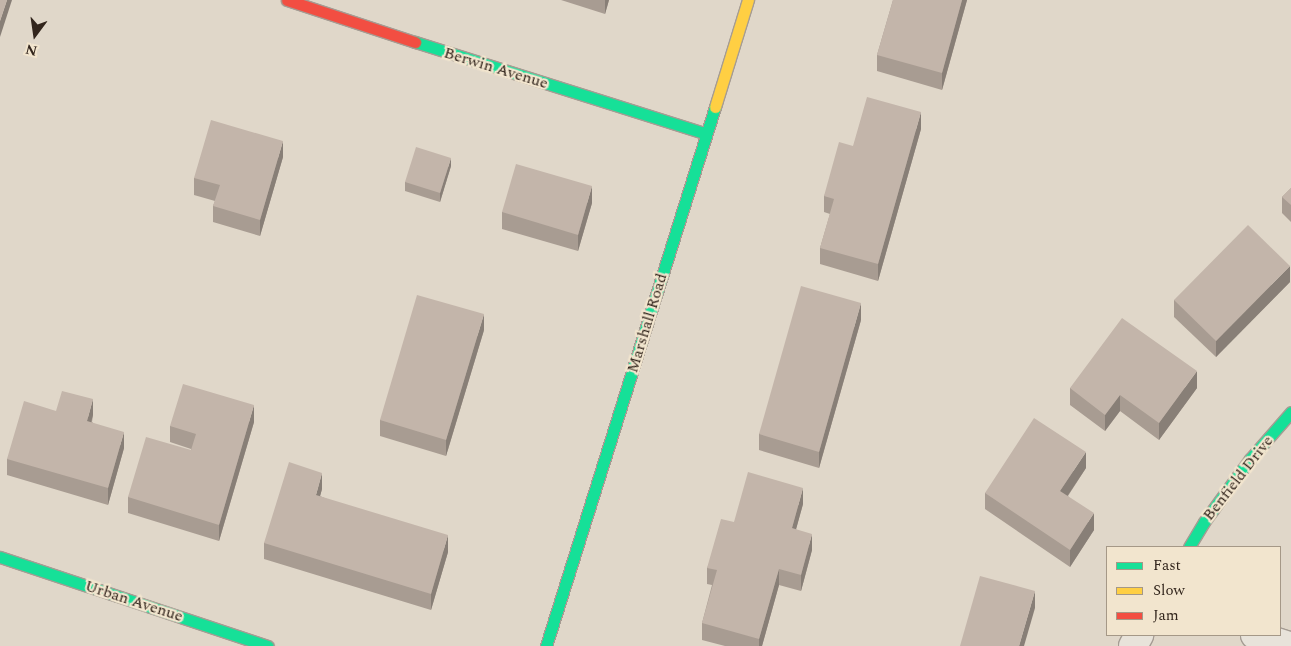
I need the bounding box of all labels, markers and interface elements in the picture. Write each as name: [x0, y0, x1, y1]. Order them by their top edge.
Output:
north arrow: [10, 10, 60, 60]
text: N: [23, 38, 39, 62]
street label: Berwin Avenue: [442, 43, 550, 93]
street label: Marshall Road: [623, 271, 671, 375]
street label: Benfield Drive: [1199, 432, 1277, 524]
legend: [1106, 546, 1281, 636]
text: Fast: [1153, 554, 1181, 577]
street label: Urban Avenue: [83, 576, 185, 626]
text: Slow: [1153, 579, 1185, 602]
text: Jam: [1153, 604, 1179, 627]

